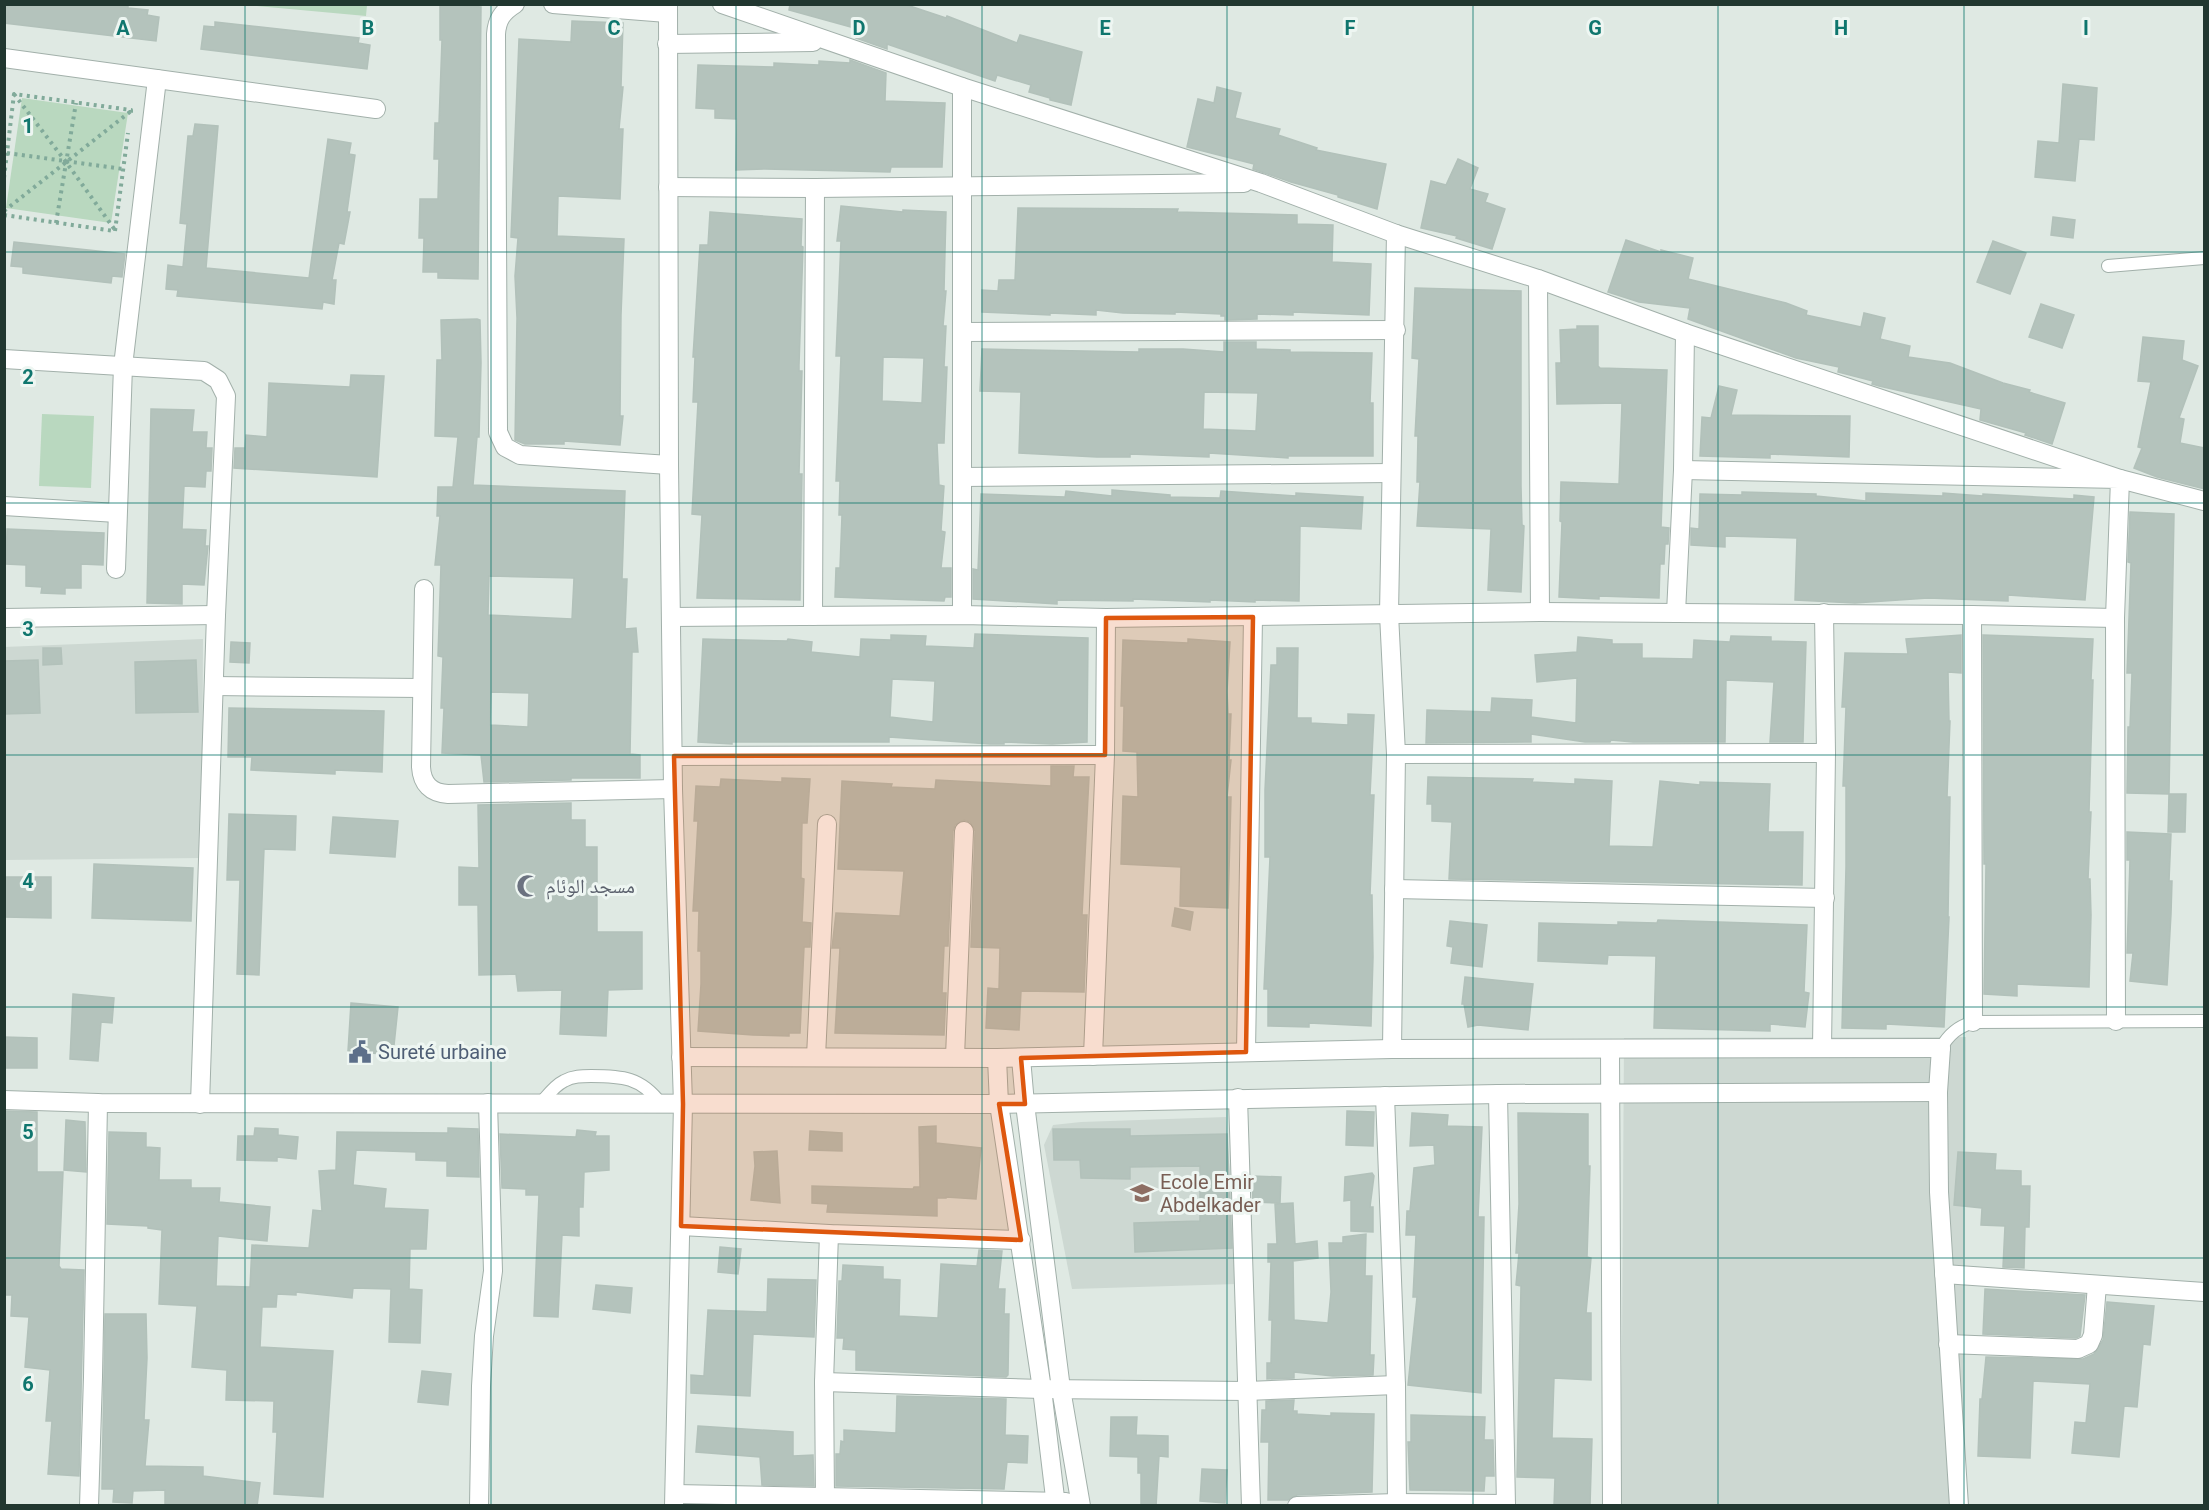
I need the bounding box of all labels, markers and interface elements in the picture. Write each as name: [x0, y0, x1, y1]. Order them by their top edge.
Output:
text: A: [116, 16, 130, 40]
text: B: [362, 16, 374, 40]
text: C: [607, 16, 621, 40]
text: D: [853, 16, 866, 40]
text: E: [1099, 16, 1111, 40]
text: F: [1345, 16, 1356, 40]
text: G: [1588, 16, 1602, 40]
text: H: [1834, 16, 1848, 40]
text: I: [2083, 16, 2089, 40]
text: 1: [22, 114, 34, 138]
text: 2: [22, 365, 34, 389]
text: 3: [22, 617, 34, 641]
text: 4: [22, 869, 34, 893]
mosque icon: مسجد الوئام: [515, 873, 541, 899]
place label: مسجد الوئام: [546, 874, 635, 900]
public building icon: Sureté urbaine: [347, 1039, 373, 1065]
place label: Sureté urbaine: [378, 1040, 507, 1064]
text: 5: [22, 1120, 34, 1144]
place label: Ecole Emir Abdelkader: [1160, 1170, 1261, 1217]
school or university icon: Ecole Emir Abdelkader: [1129, 1180, 1155, 1206]
text: 6: [22, 1372, 34, 1396]

